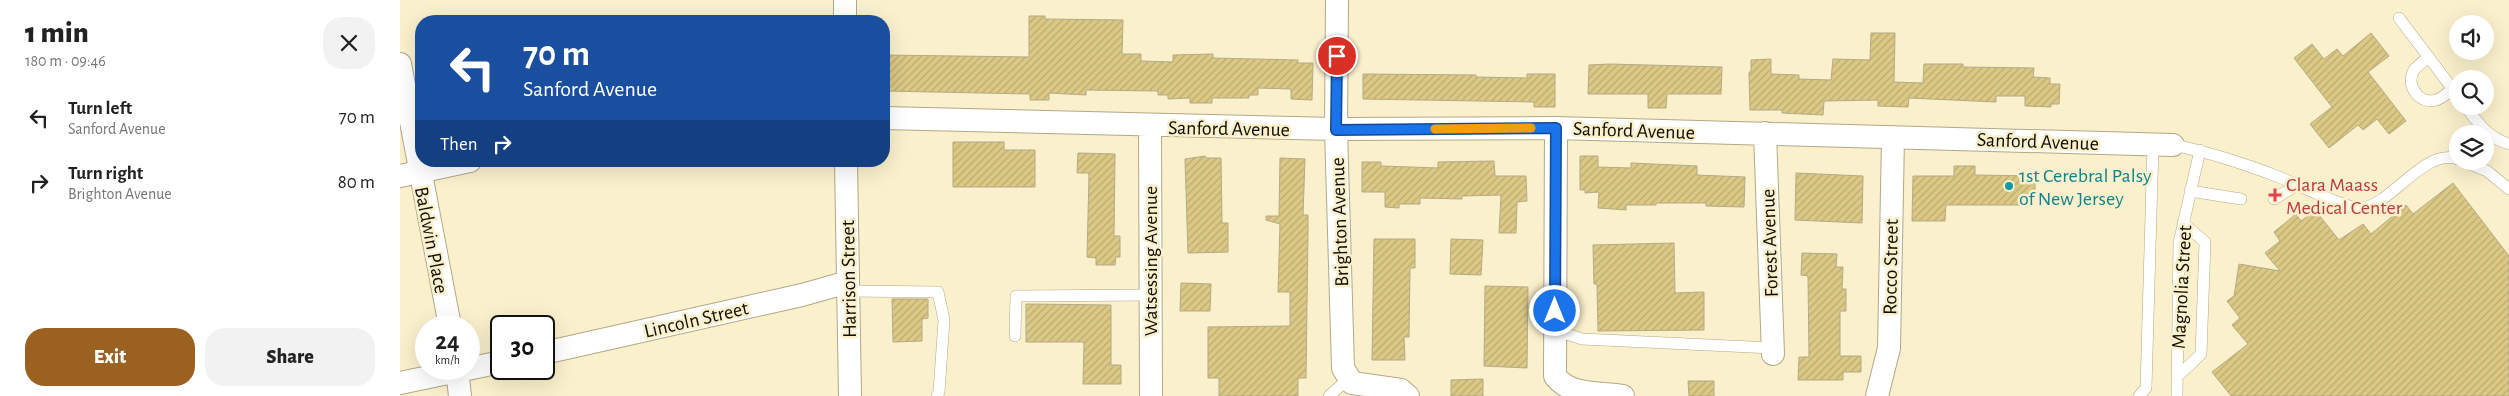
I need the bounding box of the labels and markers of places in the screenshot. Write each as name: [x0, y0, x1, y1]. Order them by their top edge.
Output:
pin: [1316, 35, 1358, 77]
place label: 1st Cerebral Palsy of New Jersey: [2019, 166, 2152, 209]
place label: Clara Maass Medical Center: [2286, 175, 2403, 218]
marker: 1st Cerebral Palsy of New Jersey: [2003, 180, 2015, 192]
marker: Clara Maass Medical Center: [2268, 188, 2282, 202]

